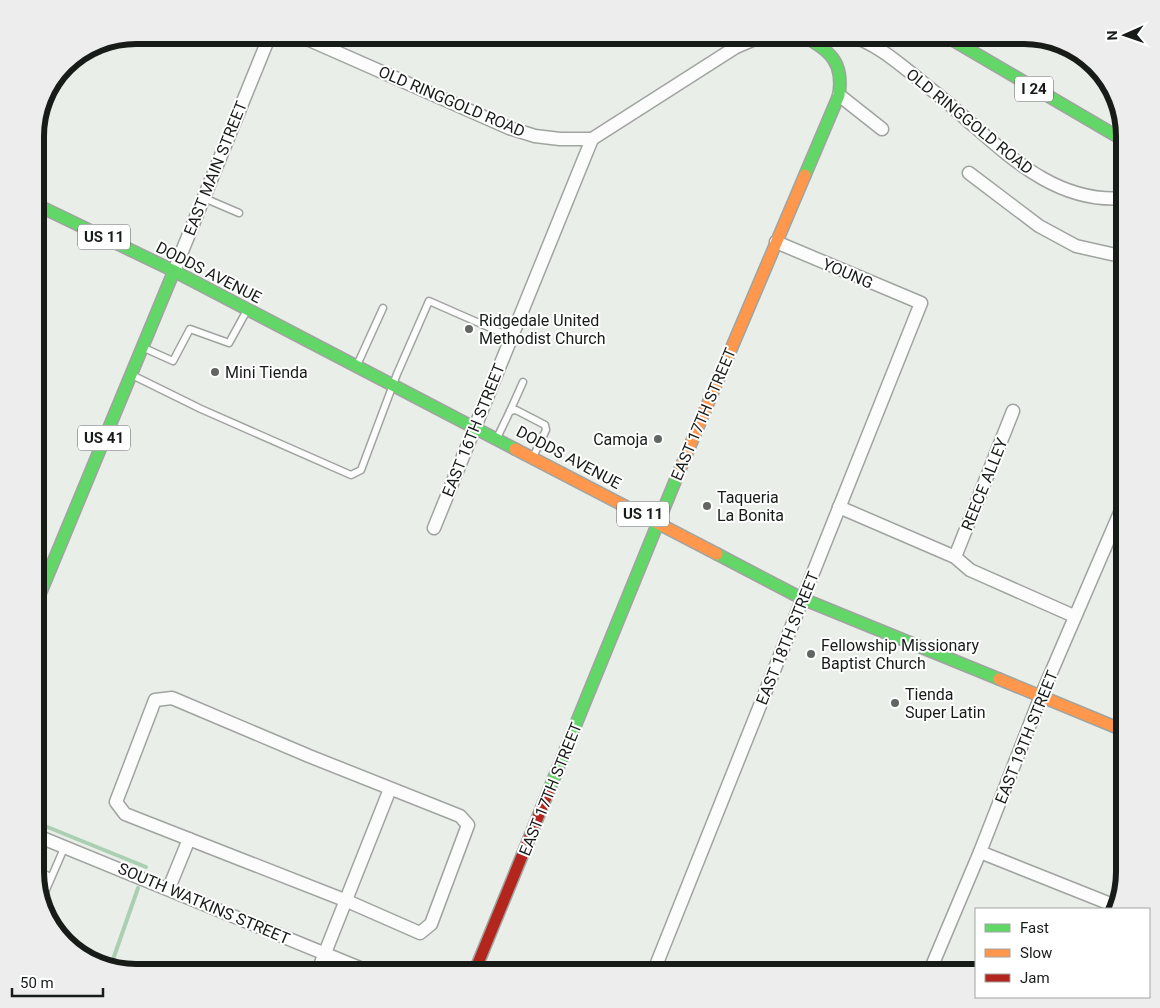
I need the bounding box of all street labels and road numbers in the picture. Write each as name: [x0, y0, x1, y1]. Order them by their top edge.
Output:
street label: OLD RINGGOLD ROAD: [376, 62, 528, 141]
street label: OLD RINGGOLD ROAD: [903, 65, 1037, 178]
road number: I 24: [1015, 76, 1053, 102]
street label: EAST MAIN STREET: [180, 98, 251, 238]
road number: US 11: [78, 224, 130, 250]
street label: DODDS AVENUE: [153, 238, 265, 307]
street label: YOUNG: [820, 254, 876, 293]
street label: EAST 17TH STREET: [667, 345, 740, 483]
street label: EAST 16TH STREET: [438, 360, 509, 500]
street label: DODDS AVENUE: [513, 422, 624, 493]
road number: US 41: [78, 426, 130, 450]
street label: REECE ALLEY: [957, 435, 1012, 533]
road number: US 11: [617, 502, 669, 526]
street label: EAST 18TH STREET: [752, 568, 823, 708]
street label: EAST 19TH STREET: [991, 667, 1062, 807]
street label: EAST 17TH STREET: [515, 719, 586, 859]
street label: SOUTH WATKINS STREET: [115, 859, 293, 948]

